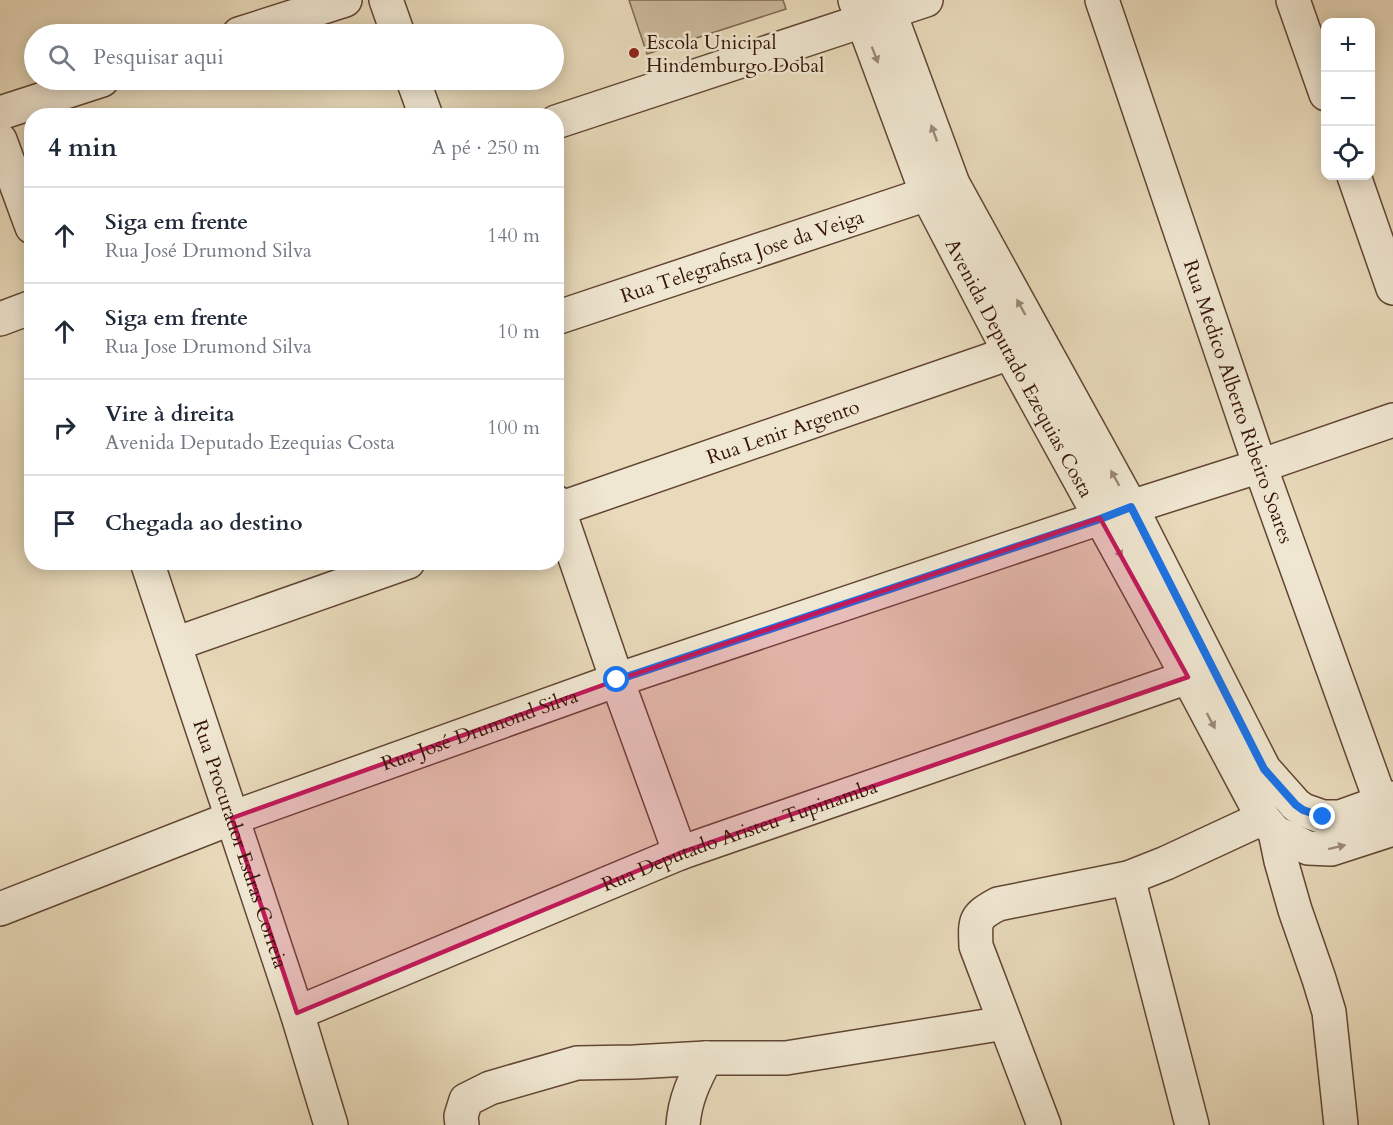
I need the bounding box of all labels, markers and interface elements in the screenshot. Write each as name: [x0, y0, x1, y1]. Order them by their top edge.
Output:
map controls: [1321, 18, 1375, 180]
button: +: [1321, 18, 1375, 72]
search box: [24, 24, 564, 90]
place label: Escola Unicipal Hindemburgo Dobal: [646, 29, 824, 79]
icon: search: [45, 41, 78, 74]
text: Pesquisar aqui: [93, 42, 224, 72]
marker: Escola Unicipal Hindemburgo Dobal: [627, 46, 641, 60]
one-way arrow: [871, 46, 880, 64]
button: −: [1321, 72, 1375, 126]
one-way arrow: [929, 123, 939, 141]
button: locate: [1321, 126, 1375, 180]
text: 4 min: [48, 130, 117, 165]
text: A pé · 250 m: [432, 134, 540, 161]
street label: Rua Telegrafista Jose da Veiga: [617, 203, 867, 309]
text: Siga em frente: [105, 207, 248, 237]
icon: ahead: [48, 219, 81, 252]
text: 140 m: [487, 222, 540, 249]
street label: Avenida Deputado Ezequias Costa: [939, 234, 1100, 502]
text: Rua José Drumond Silva: [105, 237, 312, 264]
street label: Rua Medico Alberto Ribeiro Soares: [1177, 256, 1300, 547]
one-way arrow: [1016, 298, 1026, 315]
text: Siga em frente: [105, 303, 248, 333]
icon: ahead: [48, 315, 81, 348]
text: 10 m: [497, 318, 540, 345]
text: Rua Jose Drumond Silva: [105, 333, 312, 360]
street label: Rua Lenir Argento: [703, 393, 863, 470]
text: Vire à direita: [105, 399, 235, 429]
icon: right: [48, 411, 81, 444]
text: 100 m: [487, 414, 540, 441]
text: Avenida Deputado Ezequias Costa: [105, 429, 395, 456]
one-way arrow: [1110, 469, 1120, 486]
icon: arrive: [48, 507, 81, 540]
text: Chegada ao destino: [105, 508, 303, 538]
one-way arrow: [1112, 541, 1122, 558]
route start: [603, 666, 629, 692]
street label: Rua José Drumond Silva: [377, 682, 582, 777]
one-way arrow: [1206, 712, 1216, 729]
street label: Rua Procurador Esdras Correia: [187, 716, 295, 972]
street label: Rua Deputado Aristeu Tupinamba: [597, 772, 881, 898]
route end: [1309, 803, 1335, 829]
one-way arrow: [1328, 841, 1346, 851]

